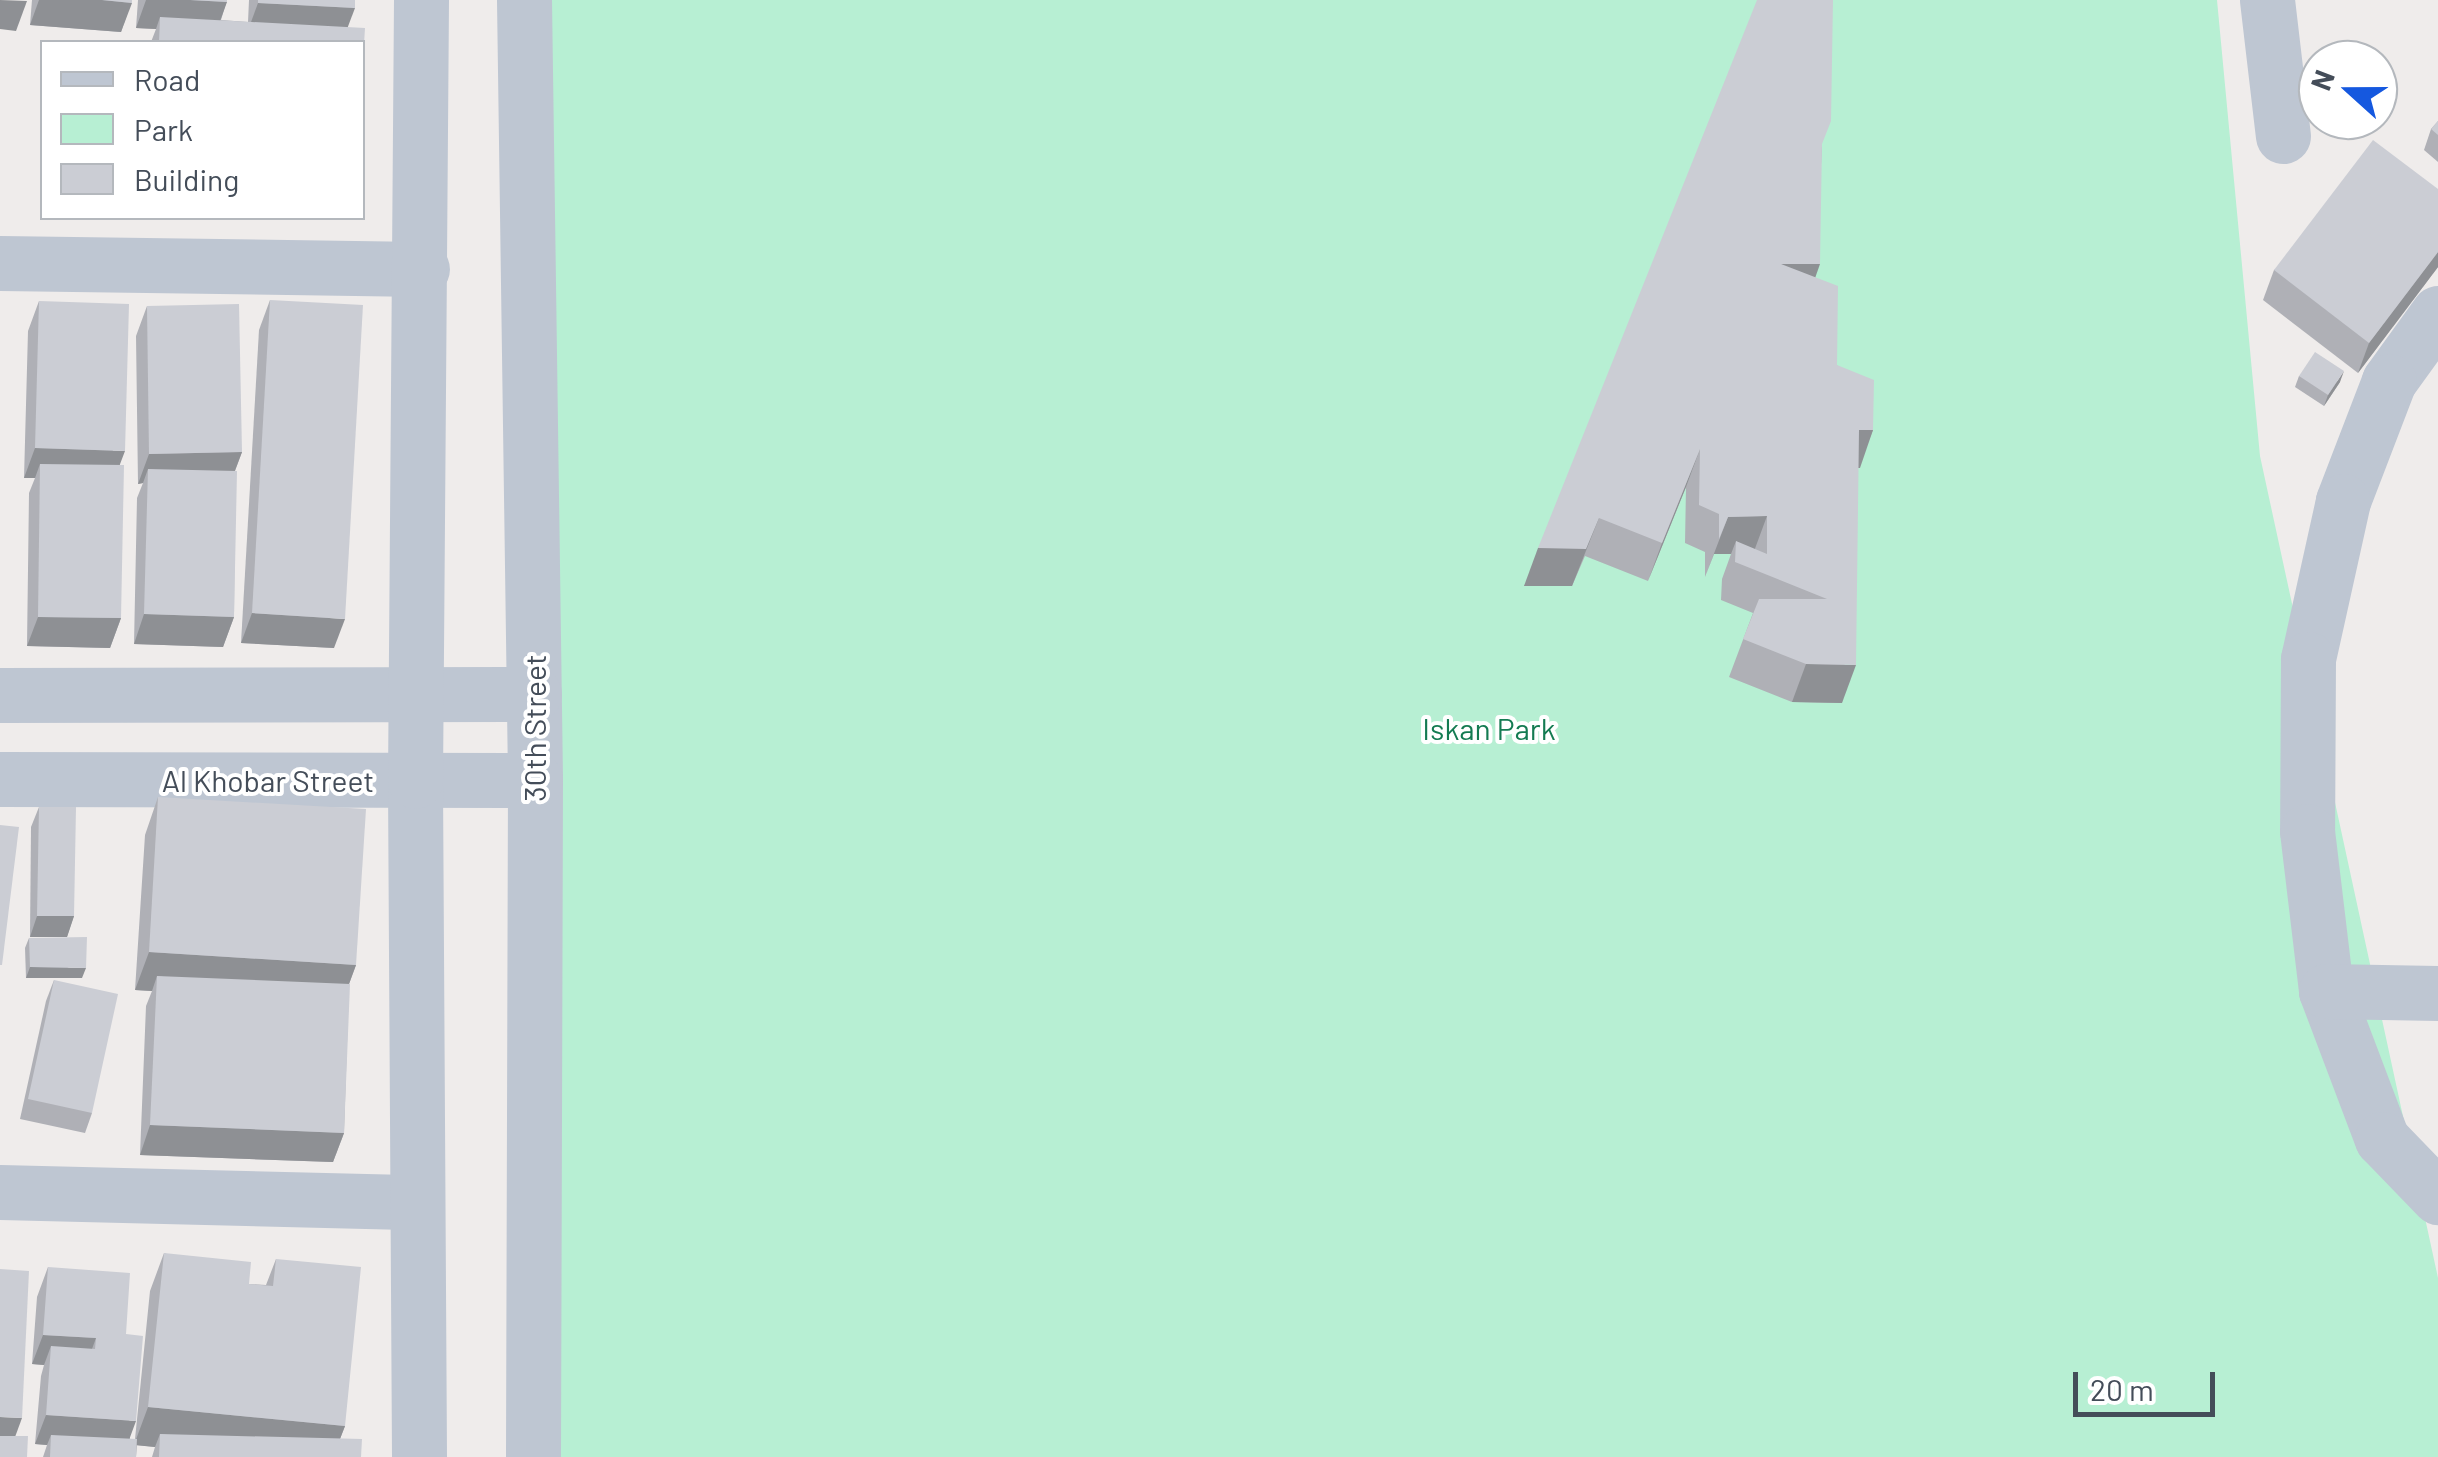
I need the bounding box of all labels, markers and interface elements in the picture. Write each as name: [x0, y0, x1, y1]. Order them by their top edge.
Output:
legend: [40, 40, 365, 220]
north arrow: [2298, 40, 2398, 140]
text: Road: [134, 61, 200, 97]
text: N: [2303, 65, 2341, 95]
text: Park: [134, 111, 193, 147]
text: Building: [134, 161, 239, 197]
street label: 30th Street: [516, 654, 552, 802]
park label: Iskan Park: [1422, 710, 1556, 746]
street label: Al Khobar Street: [162, 762, 374, 798]
scale bar: [2078, 1352, 2220, 1414]
text: 20 m: [2090, 1371, 2154, 1407]

